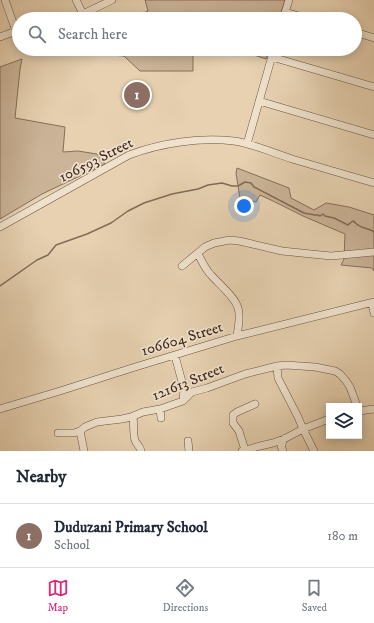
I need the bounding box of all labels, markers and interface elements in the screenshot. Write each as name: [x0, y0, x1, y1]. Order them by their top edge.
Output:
search box: [12, 12, 362, 56]
icon: search: [26, 23, 48, 45]
text: Search here: [58, 25, 127, 44]
pin: 1: [124, 80, 150, 110]
street label: 106593 Street: [56, 133, 136, 187]
your location: [234, 196, 254, 216]
street label: 106604 Street: [139, 318, 225, 360]
street label: 121613 Street: [149, 359, 227, 405]
map controls: [326, 403, 362, 439]
button: layers: [326, 403, 362, 439]
text: Nearby: [16, 466, 66, 488]
text: Duduzani Primary School: [54, 518, 208, 537]
text: 1: [27, 528, 31, 544]
text: 180 m: [327, 528, 358, 544]
text: School: [54, 537, 90, 553]
tab: Map: [47, 577, 69, 615]
tab: Directions: [163, 577, 208, 615]
tab: Saved: [302, 577, 327, 615]

